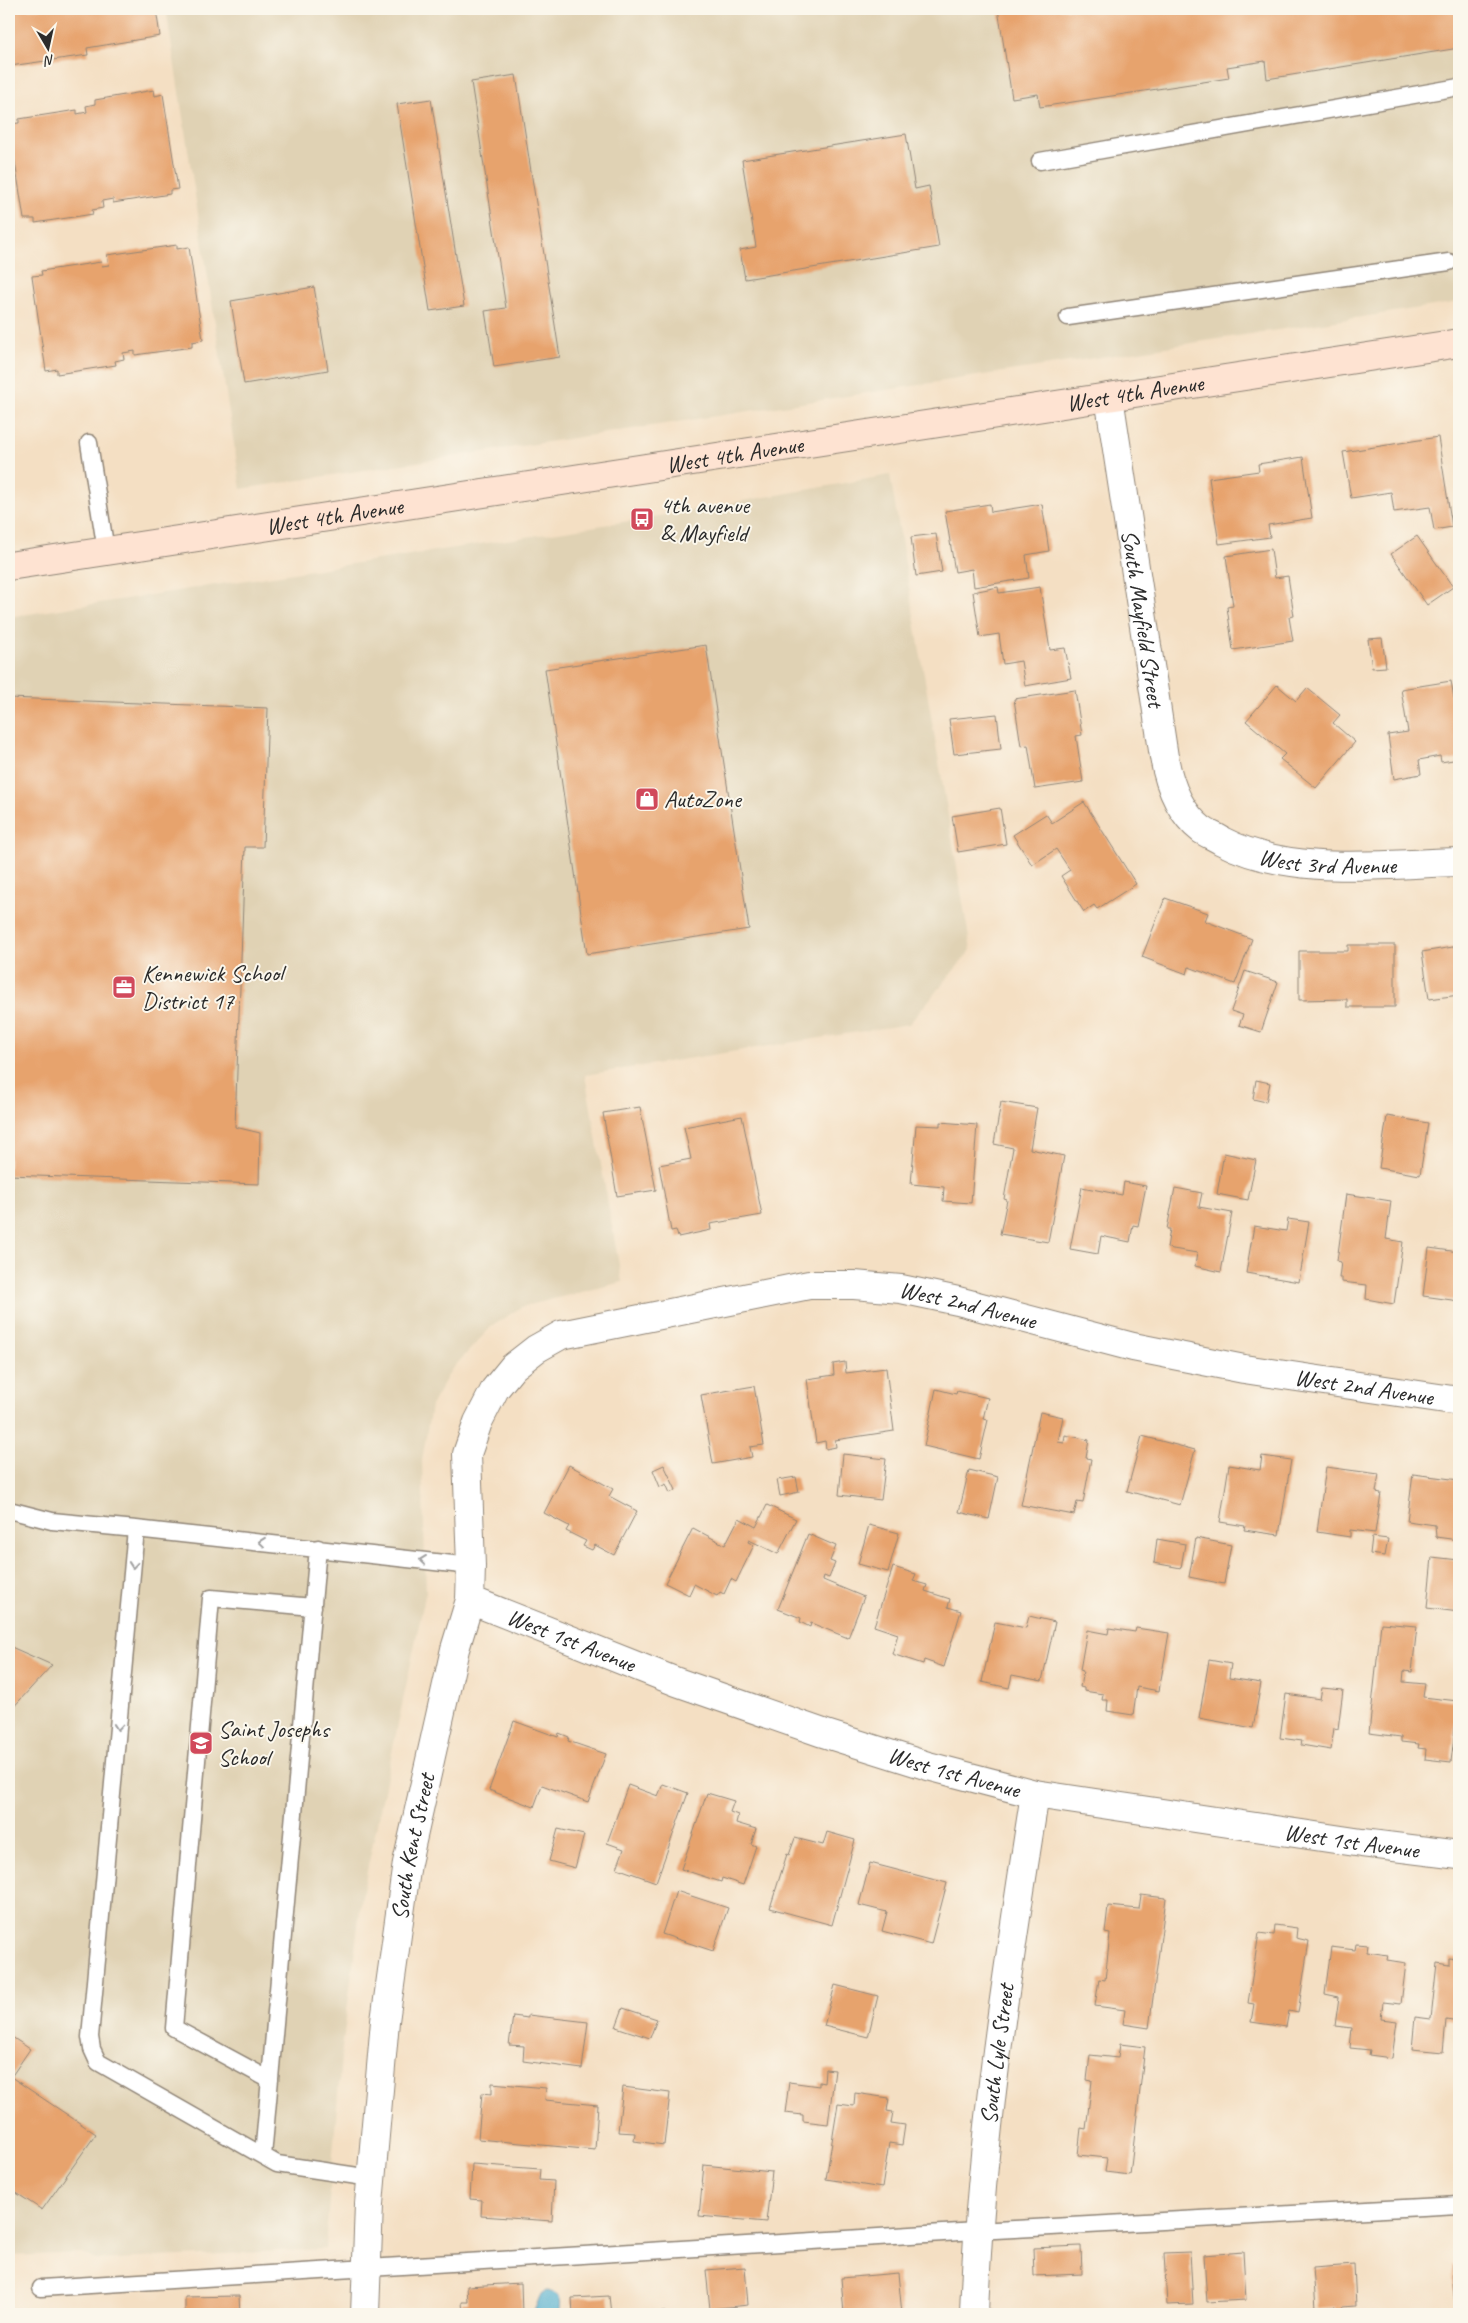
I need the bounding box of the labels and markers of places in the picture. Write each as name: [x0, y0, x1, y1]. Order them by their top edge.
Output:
place label: 4th avenue & Mayfield: [660, 490, 751, 548]
bus stop icon: 4th avenue & Mayfield: [629, 506, 655, 532]
place label: AutoZone: [664, 784, 743, 814]
shop icon: AutoZone: [634, 786, 660, 812]
place label: Kennewick School District 17: [142, 958, 287, 1016]
office icon: Kennewick School District 17: [111, 974, 137, 1000]
place label: Saint Josephs School: [218, 1714, 331, 1772]
school or university icon: Saint Josephs School: [188, 1730, 214, 1756]

